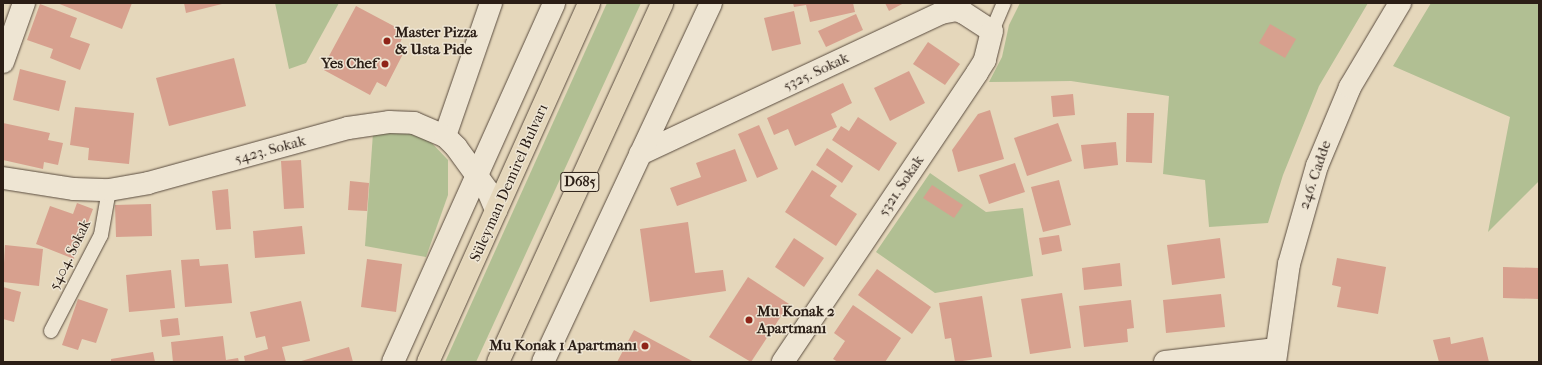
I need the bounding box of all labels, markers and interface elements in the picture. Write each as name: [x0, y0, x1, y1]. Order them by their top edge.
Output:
place label: Master Pizza & Usta Pide: [395, 23, 477, 58]
marker: Master Pizza & Usta Pide: [382, 36, 392, 46]
street label: 5325. Sokak: [780, 49, 852, 95]
place label: Yes Chef: [321, 55, 377, 73]
marker: Yes Chef: [380, 59, 390, 69]
street label: Süleyman Demirel Bulvarı: [466, 101, 552, 265]
street label: 5423. Sokak: [232, 132, 308, 168]
street label: 246. Cadde: [1295, 138, 1335, 212]
street label: 5321. Sokak: [874, 152, 928, 220]
road number: D685: [560, 170, 600, 194]
street label: 5404. Sokak: [45, 217, 95, 293]
place label: Mu Konak 2 Apartmanı: [757, 302, 835, 337]
marker: Mu Konak 2 Apartmanı: [744, 315, 754, 325]
place label: Mu Konak 1 Apartmanı: [489, 337, 637, 355]
marker: Mu Konak 1 Apartmanı: [640, 341, 650, 351]

